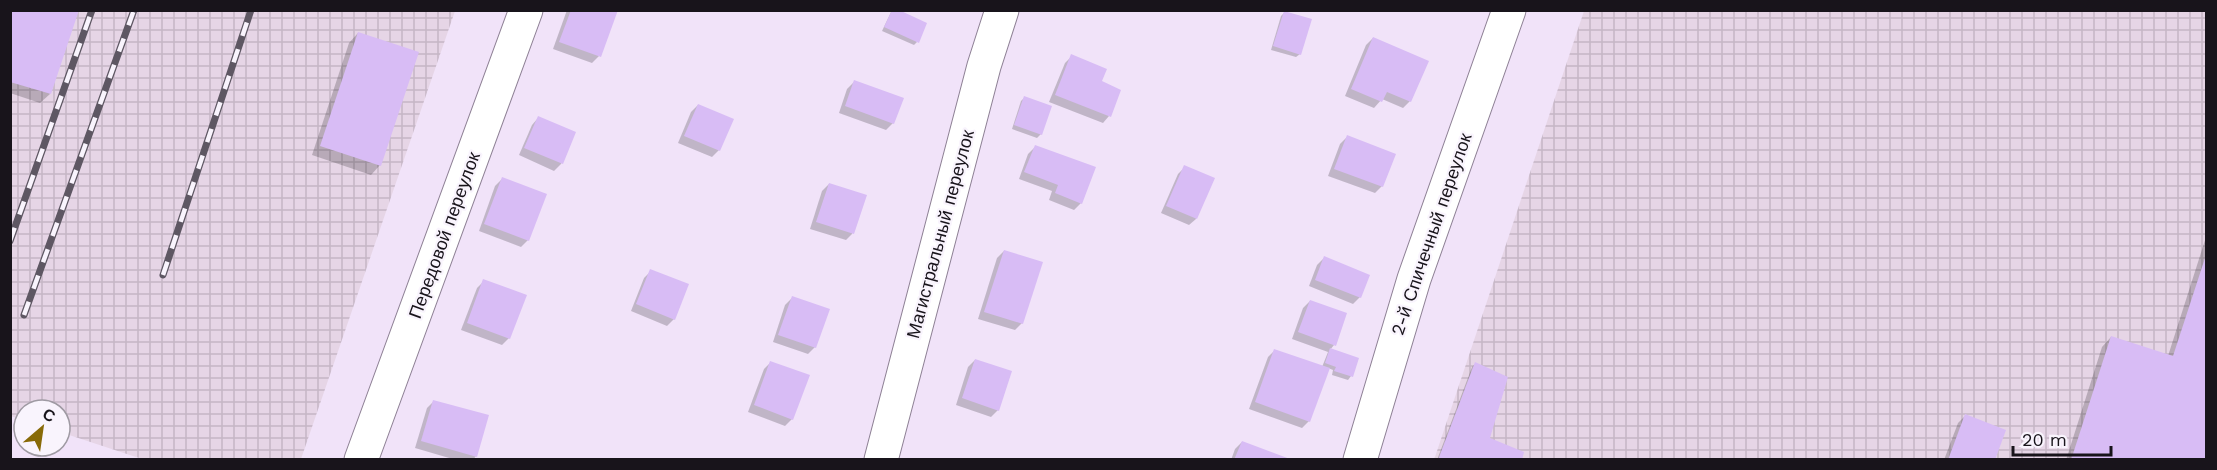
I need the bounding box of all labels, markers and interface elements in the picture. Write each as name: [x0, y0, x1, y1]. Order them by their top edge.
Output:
street label: Магистральный переулок: [902, 127, 978, 340]
street label: 2-й Спичечный переулок: [1387, 130, 1476, 338]
street label: Передовой переулок: [404, 149, 484, 321]
north arrow: [12, 398, 72, 458]
text: С: [39, 404, 59, 427]
scale bar: [2013, 419, 2110, 457]
text: 20 m: [2022, 429, 2067, 450]

